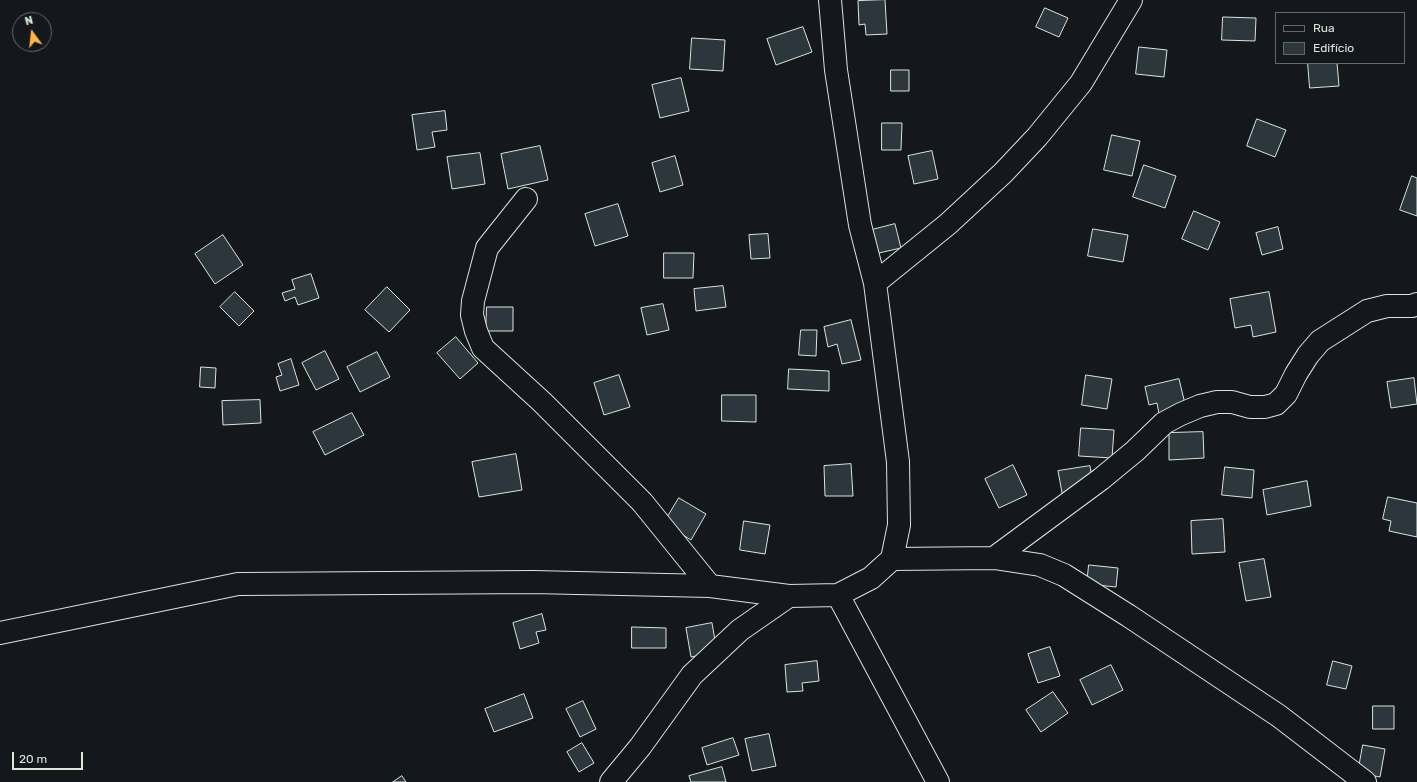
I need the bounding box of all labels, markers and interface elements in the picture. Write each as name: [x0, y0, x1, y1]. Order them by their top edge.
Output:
north arrow: [12, 12, 52, 52]
legend: [1275, 12, 1405, 64]
text: N: [24, 14, 35, 28]
text: Rua: [1313, 21, 1335, 35]
text: Edifício: [1313, 41, 1354, 55]
scale bar: [14, 744, 85, 770]
text: 20 m: [19, 752, 47, 766]

